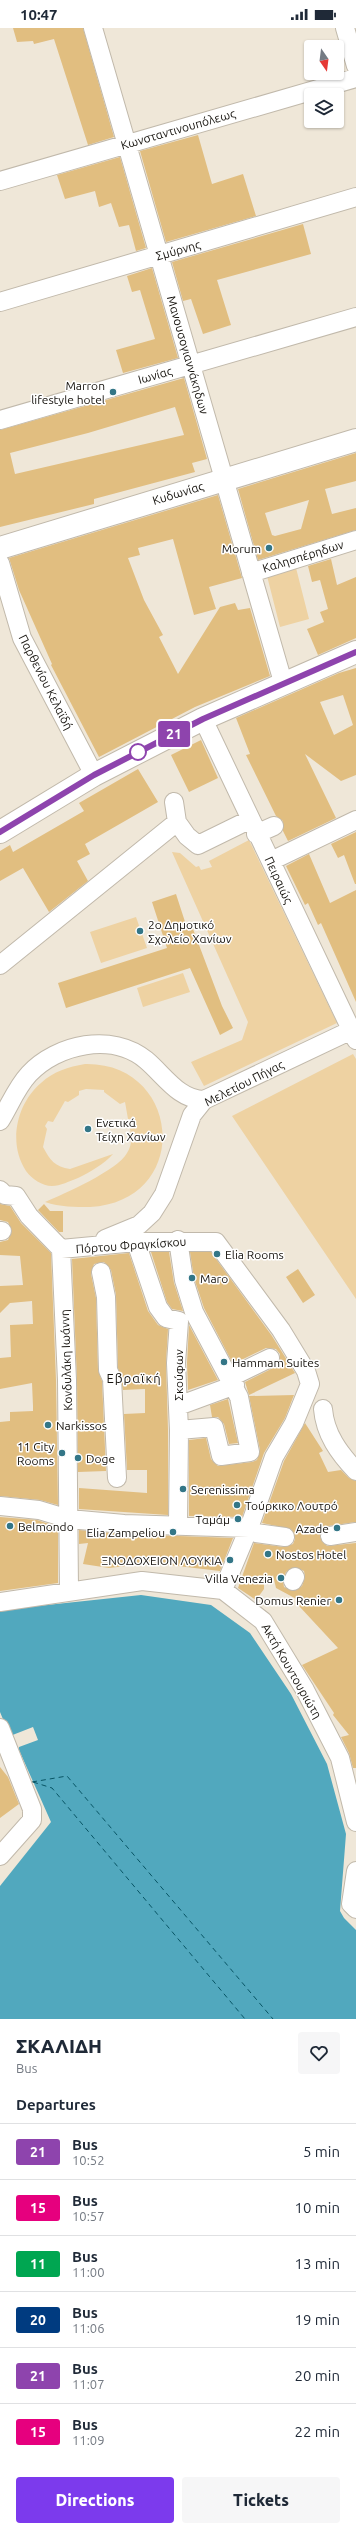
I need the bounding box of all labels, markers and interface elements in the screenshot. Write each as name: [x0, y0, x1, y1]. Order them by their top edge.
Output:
text: 10:47: [20, 6, 58, 23]
north arrow: [304, 40, 344, 80]
map controls: [304, 40, 344, 128]
button: layers: [304, 88, 344, 128]
street label: Κωνσταντινουπόλεως: [119, 106, 237, 153]
street label: Σμύρνης: [154, 237, 203, 263]
street label: Μανουσογιαννάκηδων: [165, 294, 211, 416]
street label: Ιωνίας: [137, 364, 174, 387]
place label: Marron lifestyle hotel: [31, 379, 105, 406]
marker: Marron lifestyle hotel: [108, 387, 118, 397]
street label: Κυδωνίας: [151, 479, 206, 508]
street label: Καλησπέρηδων: [261, 537, 345, 575]
place label: Morum: [222, 542, 261, 555]
marker: Morum: [264, 543, 274, 553]
street label: Παρθενίου Κελαϊδή: [16, 632, 76, 732]
line badge: 21: [156, 721, 192, 747]
text: 21: [166, 726, 182, 742]
unlabelled marker: [129, 743, 147, 761]
street label: Πειραιώς: [262, 854, 296, 906]
place label: 2ο Δημοτικό Σχολείο Χανίων: [148, 918, 232, 945]
marker: 2ο Δημοτικό Σχολείο Χανίων: [135, 926, 145, 936]
street label: Μελετίου Πήγας: [202, 1057, 287, 1109]
place label: Ενετικά Τείχη Χανίων: [96, 1116, 166, 1143]
marker: Ενετικά Τείχη Χανίων: [83, 1124, 93, 1134]
street label: Πόρτου Φραγκίσκου: [75, 1235, 187, 1255]
place label: Elia Rooms: [225, 1248, 284, 1261]
marker: Elia Rooms: [212, 1249, 222, 1259]
place label: Maro: [200, 1272, 228, 1285]
marker: Maro: [187, 1273, 197, 1283]
street label: Κονδυλάκη Ιωάννη: [58, 1309, 74, 1411]
street label: Σκούφων: [172, 1349, 185, 1401]
place label: Hammam Suites: [232, 1356, 319, 1369]
marker: Hammam Suites: [219, 1357, 229, 1367]
district label: Εβραϊκή: [106, 1371, 162, 1385]
place label: Narkissos: [56, 1419, 107, 1432]
marker: Narkissos: [43, 1420, 53, 1430]
place label: 11 City Rooms: [17, 1440, 54, 1467]
marker: 11 City Rooms: [57, 1448, 67, 1458]
place label: Doge: [86, 1452, 115, 1465]
marker: Doge: [73, 1453, 83, 1463]
place label: Serenissima: [191, 1483, 255, 1496]
marker: Serenissima: [178, 1484, 188, 1494]
place label: Τούρκικο Λουτρό: [245, 1499, 338, 1512]
marker: Τούρκικο Λουτρό: [232, 1500, 242, 1510]
place label: Ταμάμ: [196, 1513, 230, 1526]
marker: Ταμάμ: [233, 1514, 243, 1524]
place label: Belmondo: [18, 1520, 74, 1533]
marker: Belmondo: [5, 1521, 15, 1531]
place label: Azade: [296, 1522, 329, 1535]
marker: Azade: [332, 1523, 342, 1533]
place label: Elia Zampeliou: [86, 1526, 165, 1539]
marker: Elia Zampeliou: [168, 1527, 178, 1537]
place label: Nostos Hotel: [276, 1548, 346, 1561]
marker: Nostos Hotel: [263, 1549, 273, 1559]
place label: ΞΝΟΔΟΧΕΙΟΝ ΛΟΥΚΙΑ: [102, 1554, 222, 1567]
marker: ΞΝΟΔΟΧΕΙΟΝ ΛΟΥΚΙΑ: [225, 1555, 235, 1565]
place label: Villa Venezia: [205, 1572, 273, 1585]
marker: Villa Venezia: [276, 1573, 286, 1583]
place label: Domus Renier: [255, 1594, 331, 1607]
marker: Domus Renier: [334, 1595, 344, 1605]
street label: Ακτή Κουντουριώτη: [260, 1621, 324, 1721]
button: heart: [298, 2032, 340, 2074]
text: ΣΚΑΛΙΔΗ: [16, 2035, 102, 2057]
text: Bus: [16, 2061, 37, 2075]
text: Departures: [16, 2096, 96, 2113]
text: Bus: [72, 2136, 98, 2153]
text: 5 min: [303, 2143, 340, 2160]
text: 21: [30, 2144, 46, 2160]
text: 10:52: [72, 2153, 105, 2167]
text: Bus: [72, 2192, 98, 2209]
text: 10 min: [294, 2199, 340, 2216]
text: 15: [30, 2200, 46, 2216]
text: 10:57: [72, 2209, 105, 2223]
text: Bus: [72, 2248, 98, 2265]
text: 13 min: [294, 2255, 340, 2272]
text: 11: [30, 2256, 46, 2272]
text: 11:00: [72, 2265, 105, 2279]
text: Bus: [72, 2304, 98, 2321]
text: 19 min: [294, 2311, 340, 2328]
text: 20: [30, 2312, 46, 2328]
text: 11:06: [72, 2321, 105, 2335]
text: Bus: [72, 2360, 98, 2377]
text: 20 min: [294, 2367, 340, 2384]
text: 21: [30, 2368, 46, 2384]
text: 11:07: [72, 2377, 105, 2391]
text: Bus: [72, 2416, 98, 2433]
text: 22 min: [294, 2423, 340, 2440]
text: 15: [30, 2424, 46, 2440]
text: 11:09: [72, 2433, 105, 2447]
button: Directions: [16, 2477, 174, 2523]
button: Tickets: [182, 2477, 340, 2523]

